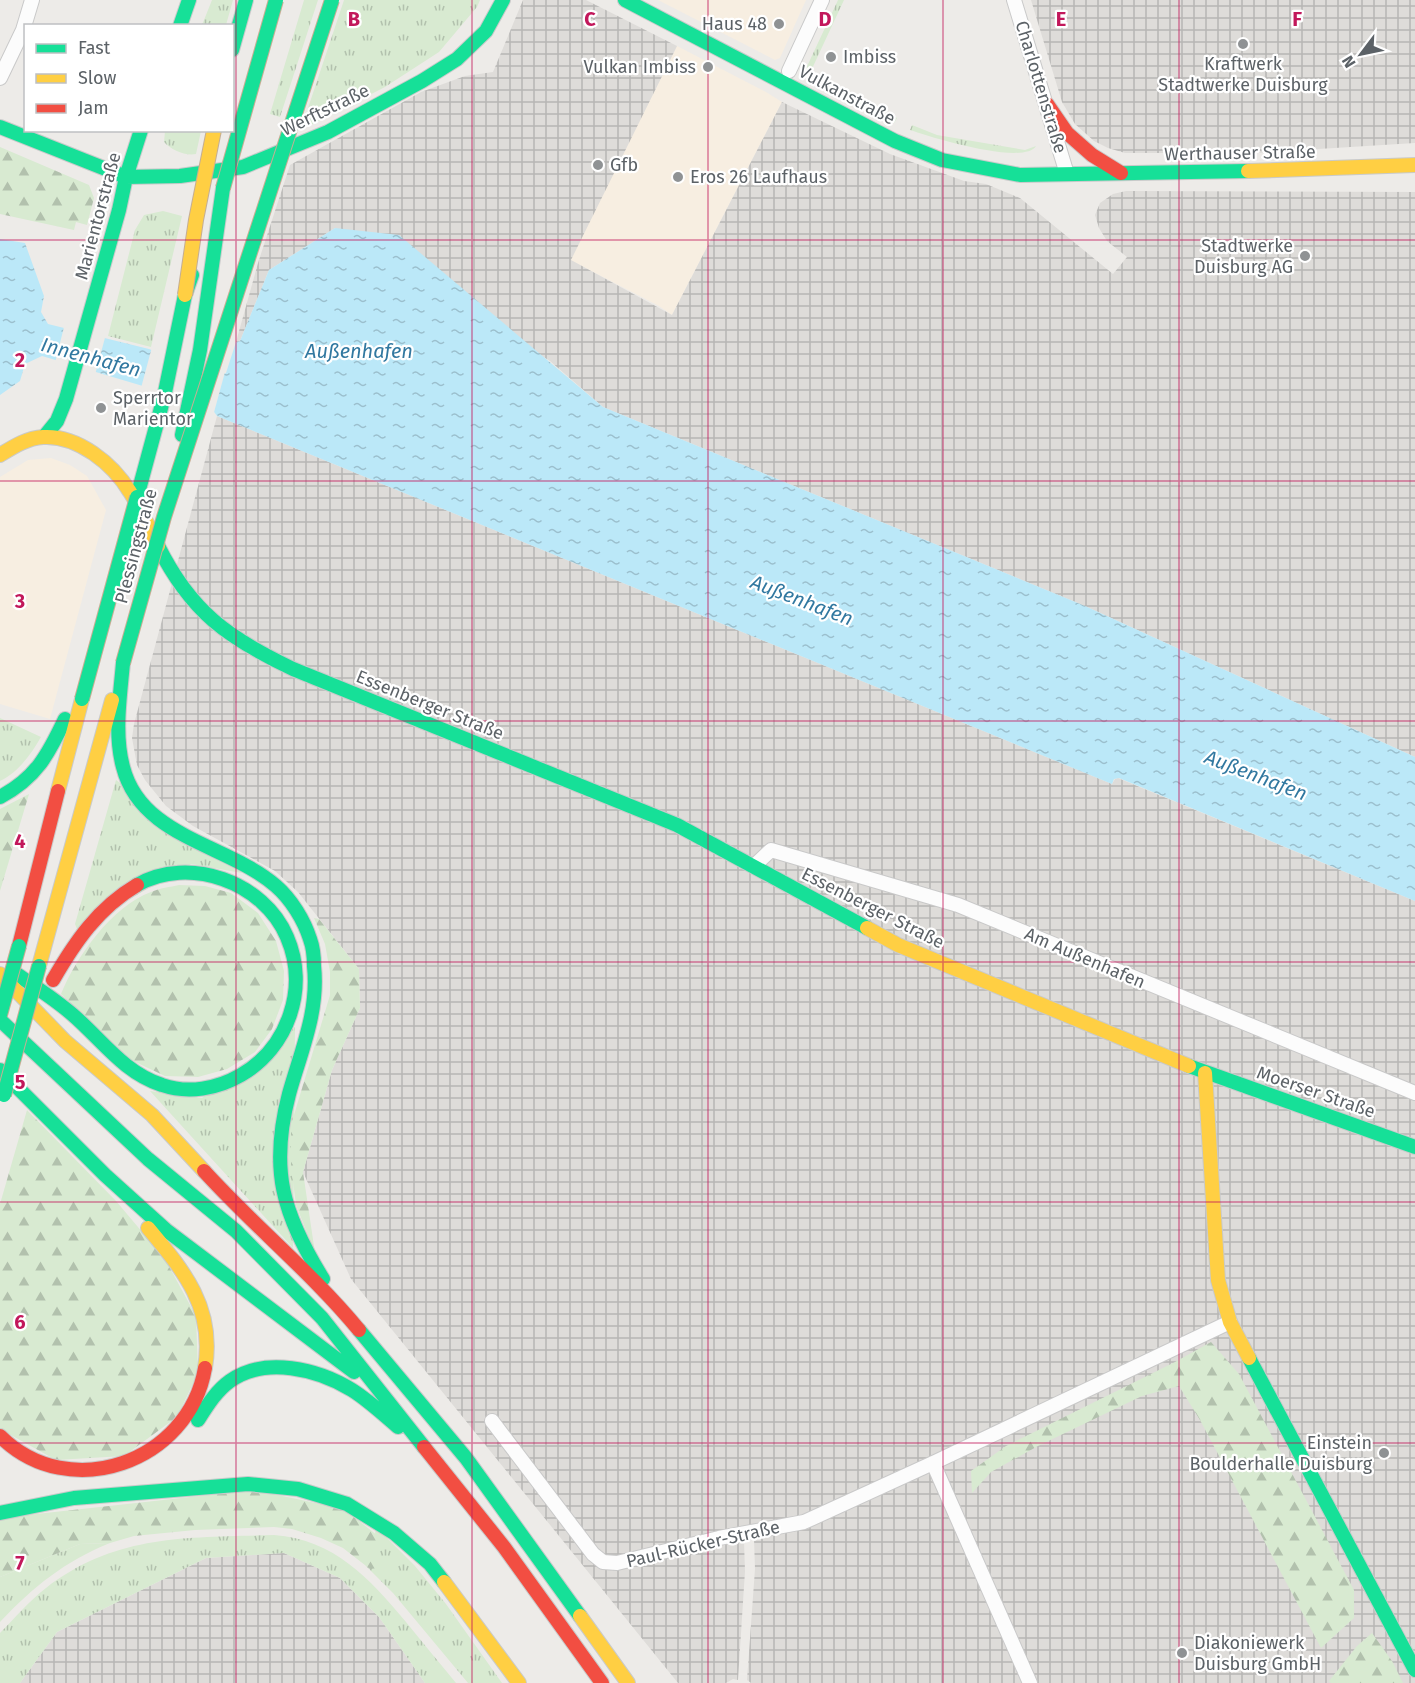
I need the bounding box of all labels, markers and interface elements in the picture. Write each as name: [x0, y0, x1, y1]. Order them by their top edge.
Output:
text: B: [348, 7, 360, 31]
text: C: [584, 7, 596, 31]
text: D: [818, 7, 832, 31]
text: E: [1056, 7, 1066, 31]
text: F: [1292, 7, 1302, 31]
place label: Haus 48: [702, 13, 767, 35]
marker: Haus 48: [772, 17, 786, 31]
street label: Charlottenstraße: [1010, 18, 1072, 156]
legend: [24, 24, 234, 132]
north arrow: [1331, 24, 1391, 84]
text: Fast: [78, 37, 111, 59]
marker: Kraftwerk Stadtwerke Duisburg: [1236, 37, 1250, 51]
place label: Imbiss: [843, 46, 896, 68]
marker: Imbiss: [824, 50, 838, 64]
text: N: [1338, 52, 1360, 71]
place label: Kraftwerk Stadtwerke Duisburg: [1158, 53, 1328, 96]
place label: Vulkan Imbiss: [583, 56, 696, 78]
marker: Vulkan Imbiss: [701, 60, 715, 74]
street label: Vulkanstraße: [795, 60, 899, 130]
text: Slow: [78, 67, 117, 89]
street label: Werftstraße: [277, 79, 373, 141]
text: Jam: [78, 97, 109, 119]
street label: Werthauser Straße: [1164, 141, 1316, 165]
street label: Marientorstraße: [70, 150, 126, 282]
place label: Gfb: [610, 154, 638, 176]
marker: Gfb: [591, 158, 605, 172]
place label: Eros 26 Laufhaus: [690, 166, 827, 188]
marker: Eros 26 Laufhaus: [671, 170, 685, 184]
place label: Stadtwerke Duisburg AG: [1194, 235, 1293, 278]
marker: Stadtwerke Duisburg AG: [1298, 249, 1312, 263]
water label: Innenhafen: [38, 332, 144, 382]
water label: Außenhafen: [304, 339, 413, 363]
text: 2: [15, 348, 25, 372]
place label: Sperrtor Marientor: [113, 387, 193, 430]
marker: Sperrtor Marientor: [94, 401, 108, 415]
street label: Plessingstraße: [110, 486, 162, 606]
water label: Außenhafen: [746, 569, 857, 631]
text: 3: [14, 589, 25, 613]
street label: Essenberger Straße: [353, 665, 507, 745]
water label: Außenhafen: [1200, 744, 1311, 806]
text: 4: [14, 829, 26, 853]
street label: Essenberger Straße: [798, 863, 948, 953]
street label: Am Außenhafen: [1021, 923, 1149, 993]
street label: Moerser Straße: [1254, 1061, 1378, 1123]
text: 5: [15, 1070, 26, 1094]
text: 6: [14, 1310, 26, 1334]
place label: Einstein Boulderhalle Duisburg: [1189, 1432, 1373, 1475]
marker: Einstein Boulderhalle Duisburg: [1377, 1446, 1391, 1460]
street label: Paul-Rücker-Straße: [624, 1516, 782, 1572]
text: 7: [15, 1551, 25, 1575]
place label: Diakoniewerk Duisburg GmbH: [1194, 1632, 1321, 1675]
marker: Diakoniewerk Duisburg GmbH: [1175, 1646, 1189, 1660]

